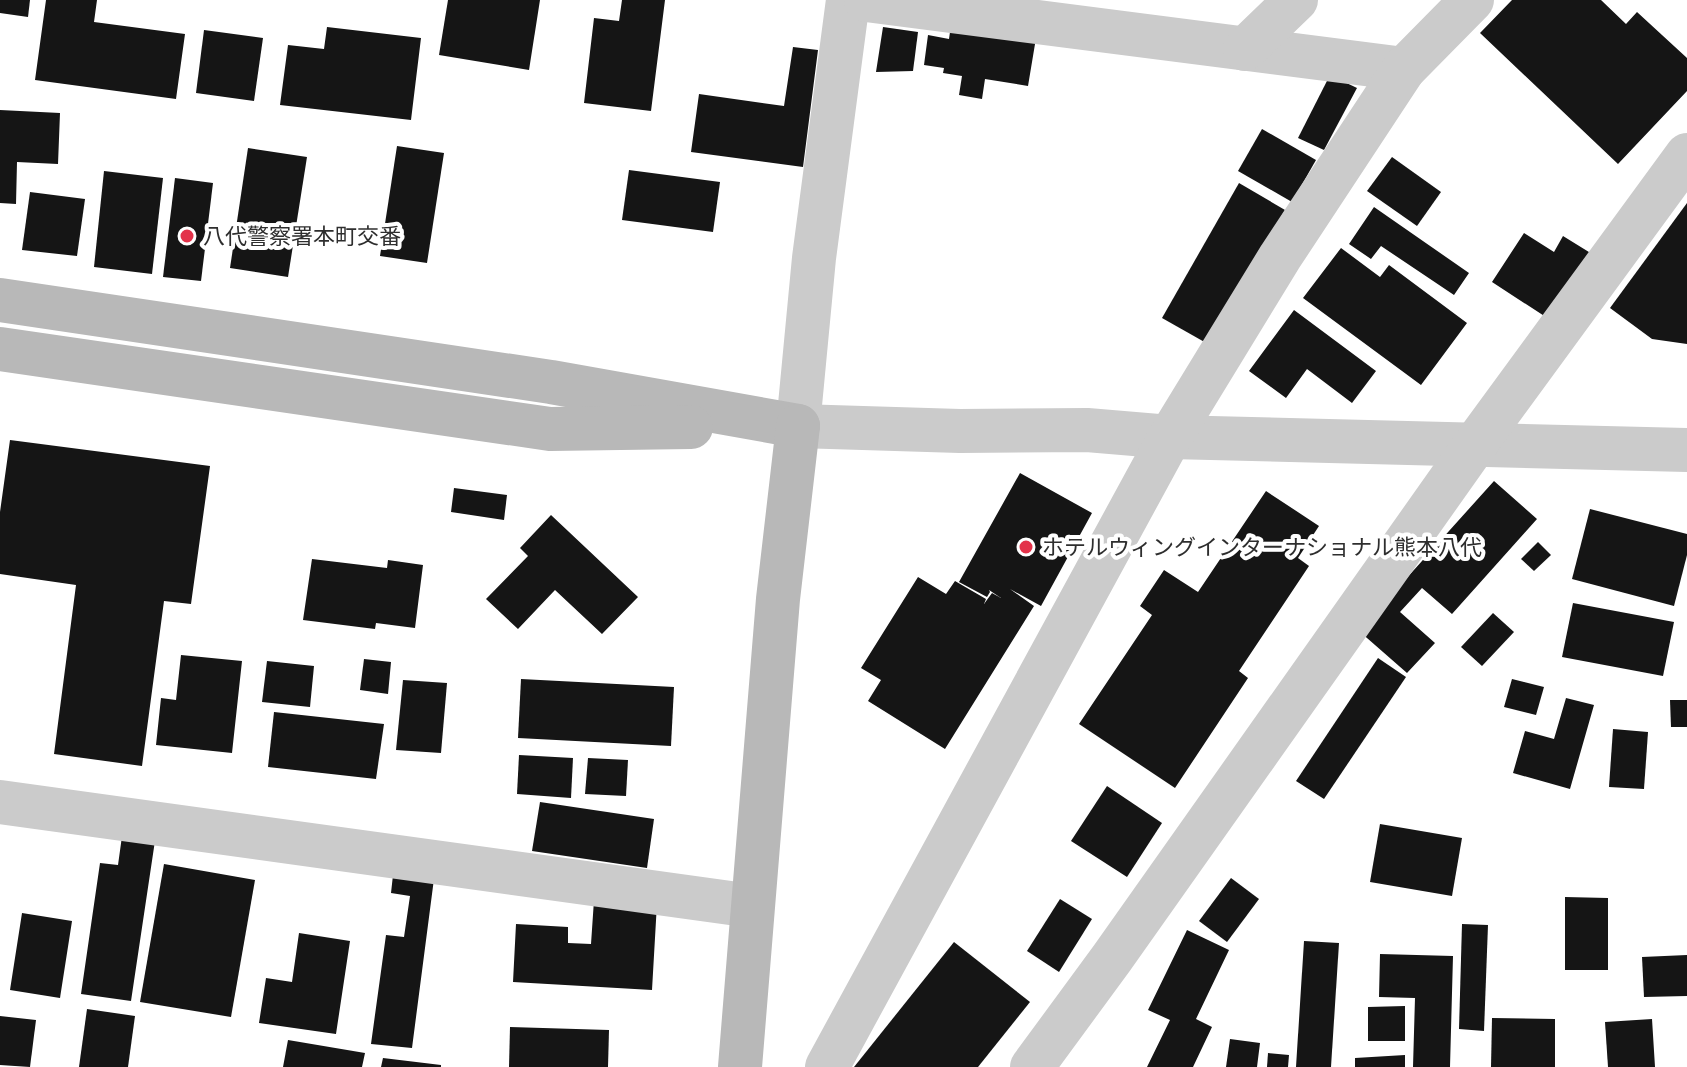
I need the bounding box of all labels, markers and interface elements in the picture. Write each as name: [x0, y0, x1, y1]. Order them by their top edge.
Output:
place label: 八代警察署本町交番: [203, 224, 401, 249]
marker: 八代警察署本町交番: [178, 227, 196, 245]
place label: ホテルウィングインターナショナル熊本八代: [1042, 535, 1482, 560]
marker: ホテルウィングインターナショナル熊本八代: [1017, 538, 1035, 556]

